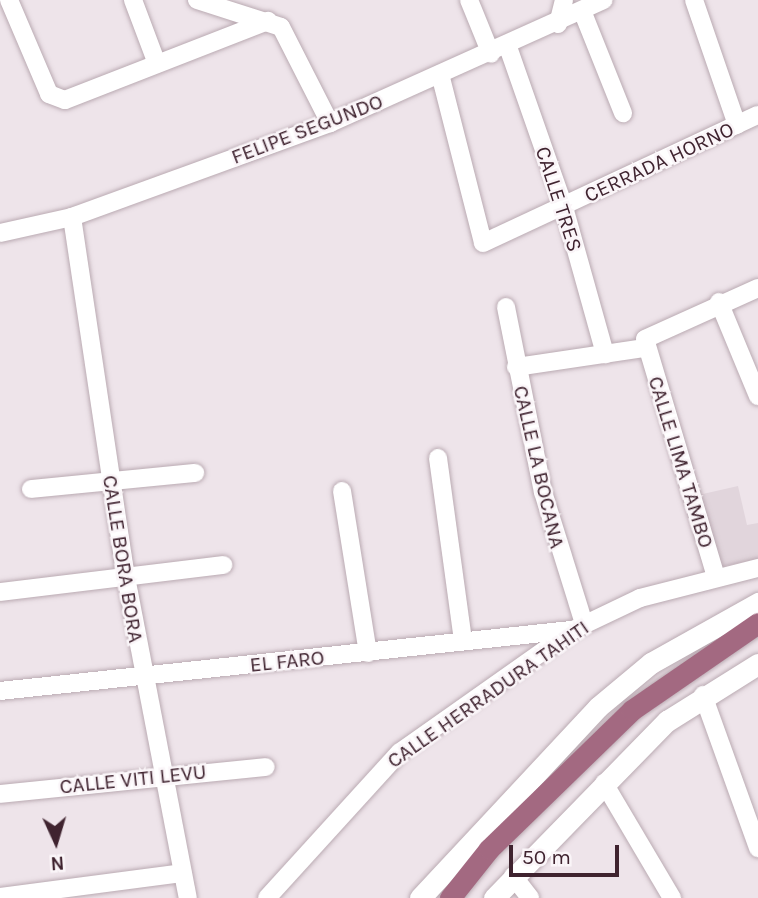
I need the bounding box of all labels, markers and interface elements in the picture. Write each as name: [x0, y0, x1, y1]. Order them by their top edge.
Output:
street label: FELIPE SEGUNDO: [228, 88, 386, 170]
street label: CERRADA HORNO: [580, 116, 738, 208]
street label: CALLE TRES: [530, 143, 588, 255]
street label: CALLE LIMA TAMBO: [643, 373, 719, 551]
street label: CALLE LA BOCANA: [508, 383, 570, 551]
street label: CALLE BORA BORA: [97, 473, 149, 645]
street label: CALLE HERRADURA TAHITI: [382, 615, 594, 773]
street label: EL FARO: [248, 645, 326, 677]
street label: CALLE VITI LEVU: [58, 759, 208, 799]
north arrow: [21, 807, 91, 877]
scale bar: [513, 832, 623, 876]
text: 50 m: [522, 845, 571, 869]
text: N: [50, 852, 65, 874]

